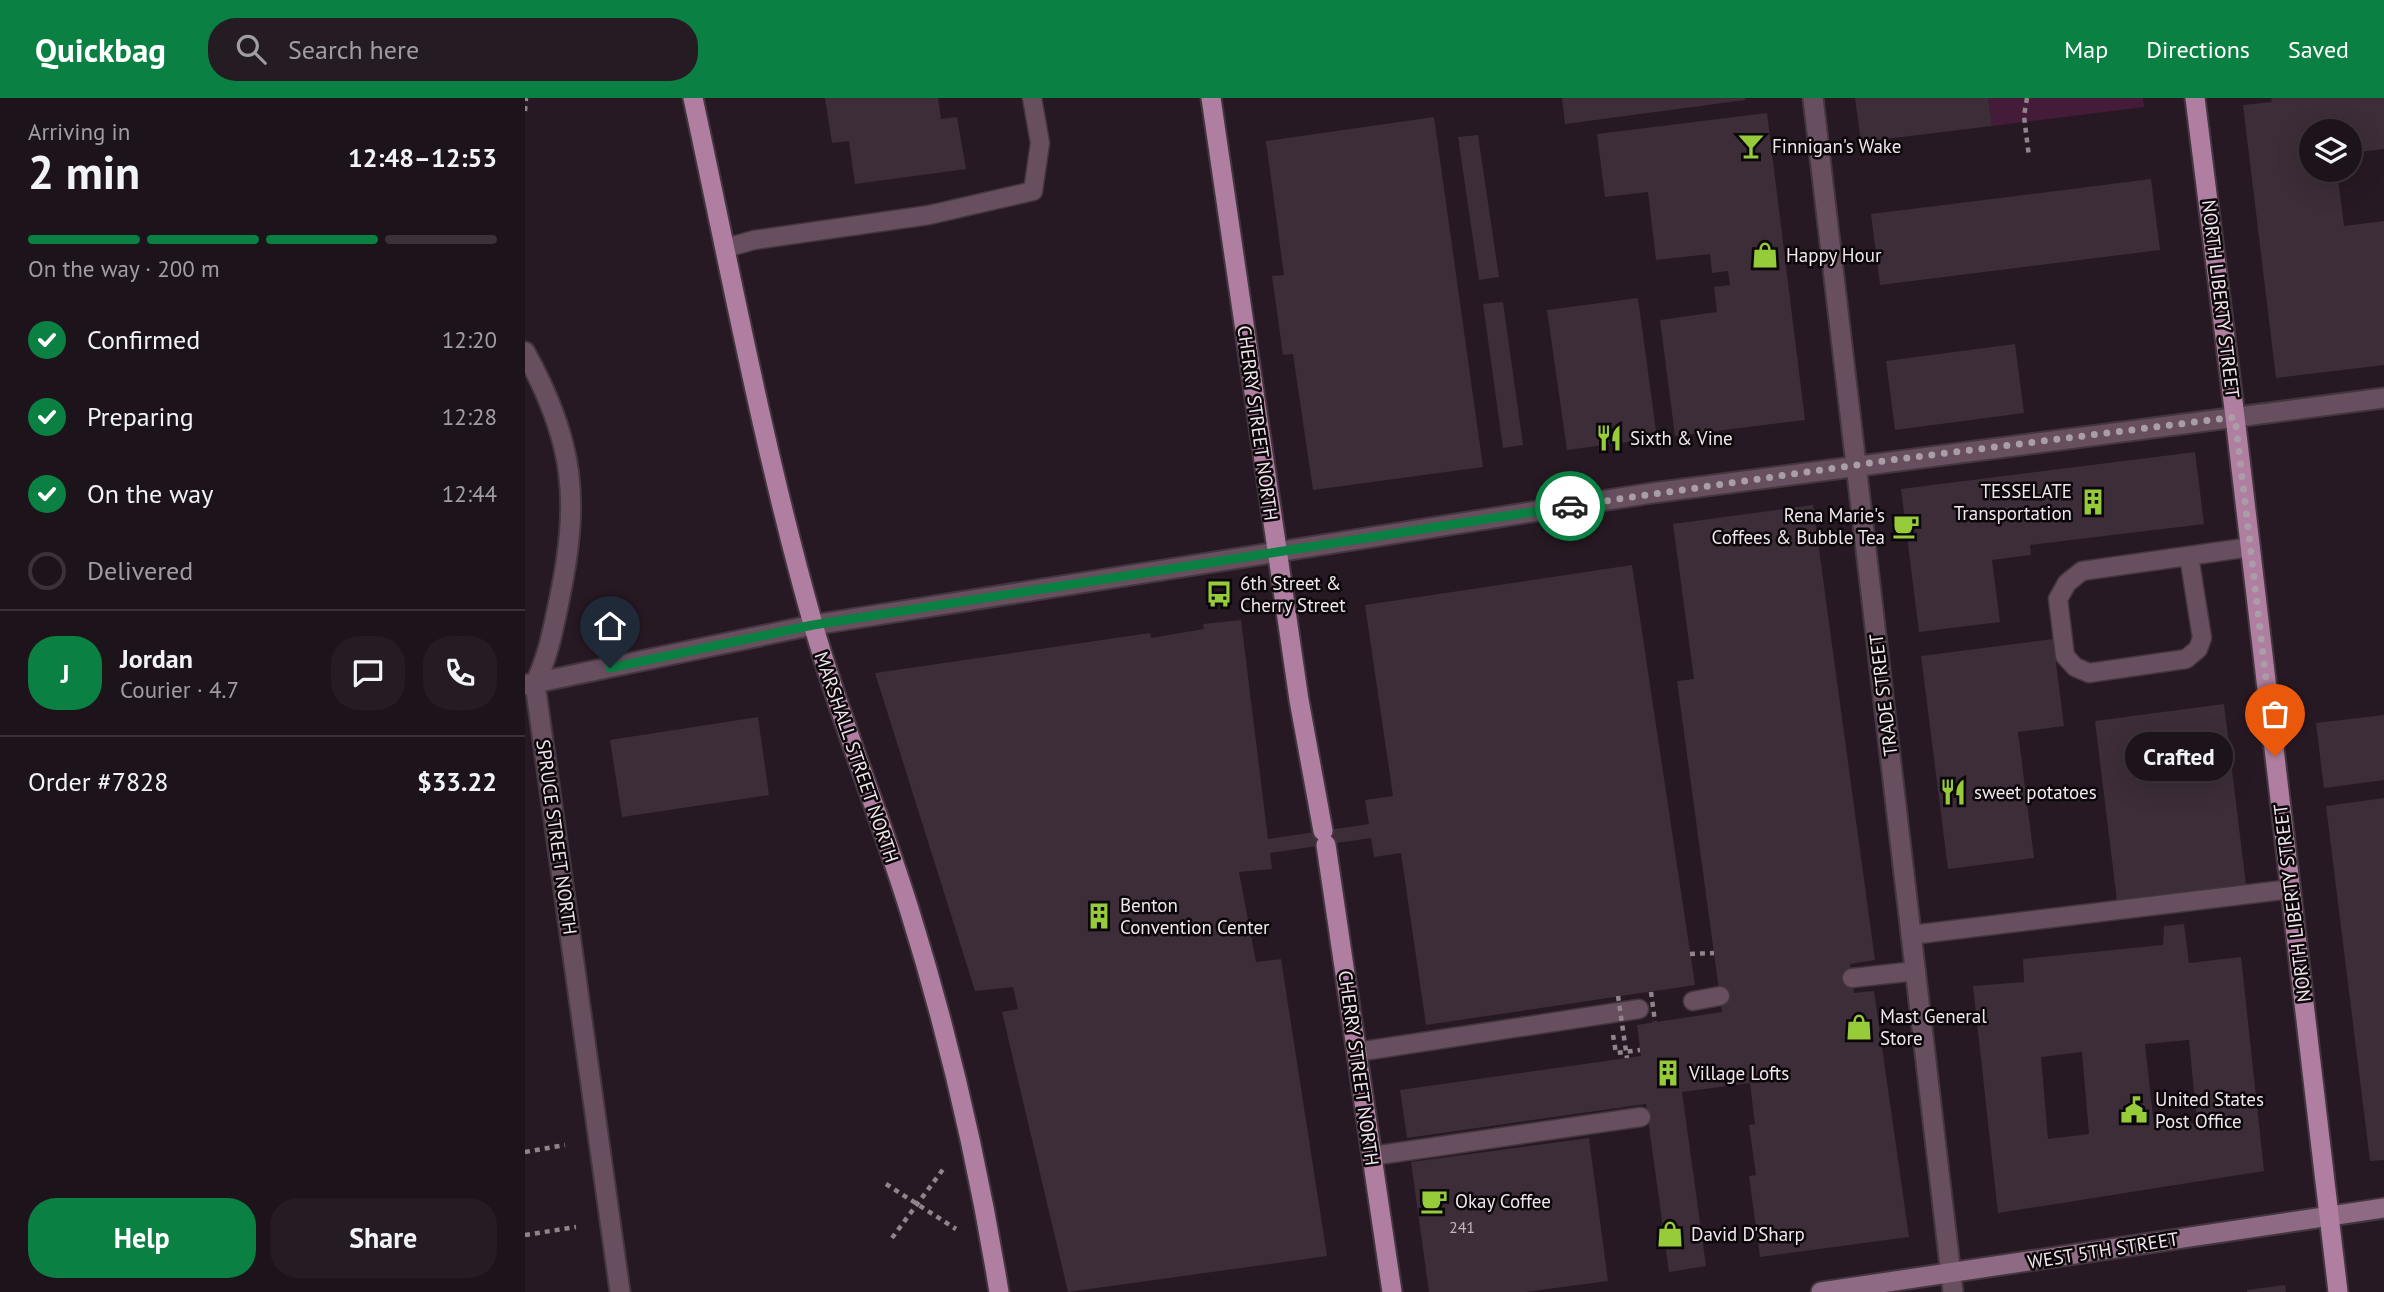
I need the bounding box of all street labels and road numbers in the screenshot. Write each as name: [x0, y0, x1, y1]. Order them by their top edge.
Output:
street label: NORTH LIBERTY STREET: [2197, 199, 2245, 400]
street label: CHERRY STREET NORTH: [1232, 324, 1284, 522]
street label: TRADE STREET: [1864, 632, 1902, 758]
street label: MARSHALL STREET NORTH: [810, 648, 904, 866]
street label: SPRUCE STREET NORTH: [531, 738, 583, 936]
street label: NORTH LIBERTY STREET: [2268, 802, 2316, 1003]
street label: CHERRY STREET NORTH: [1333, 969, 1385, 1167]
street label: WEST 5TH STREET: [2026, 1226, 2181, 1274]

